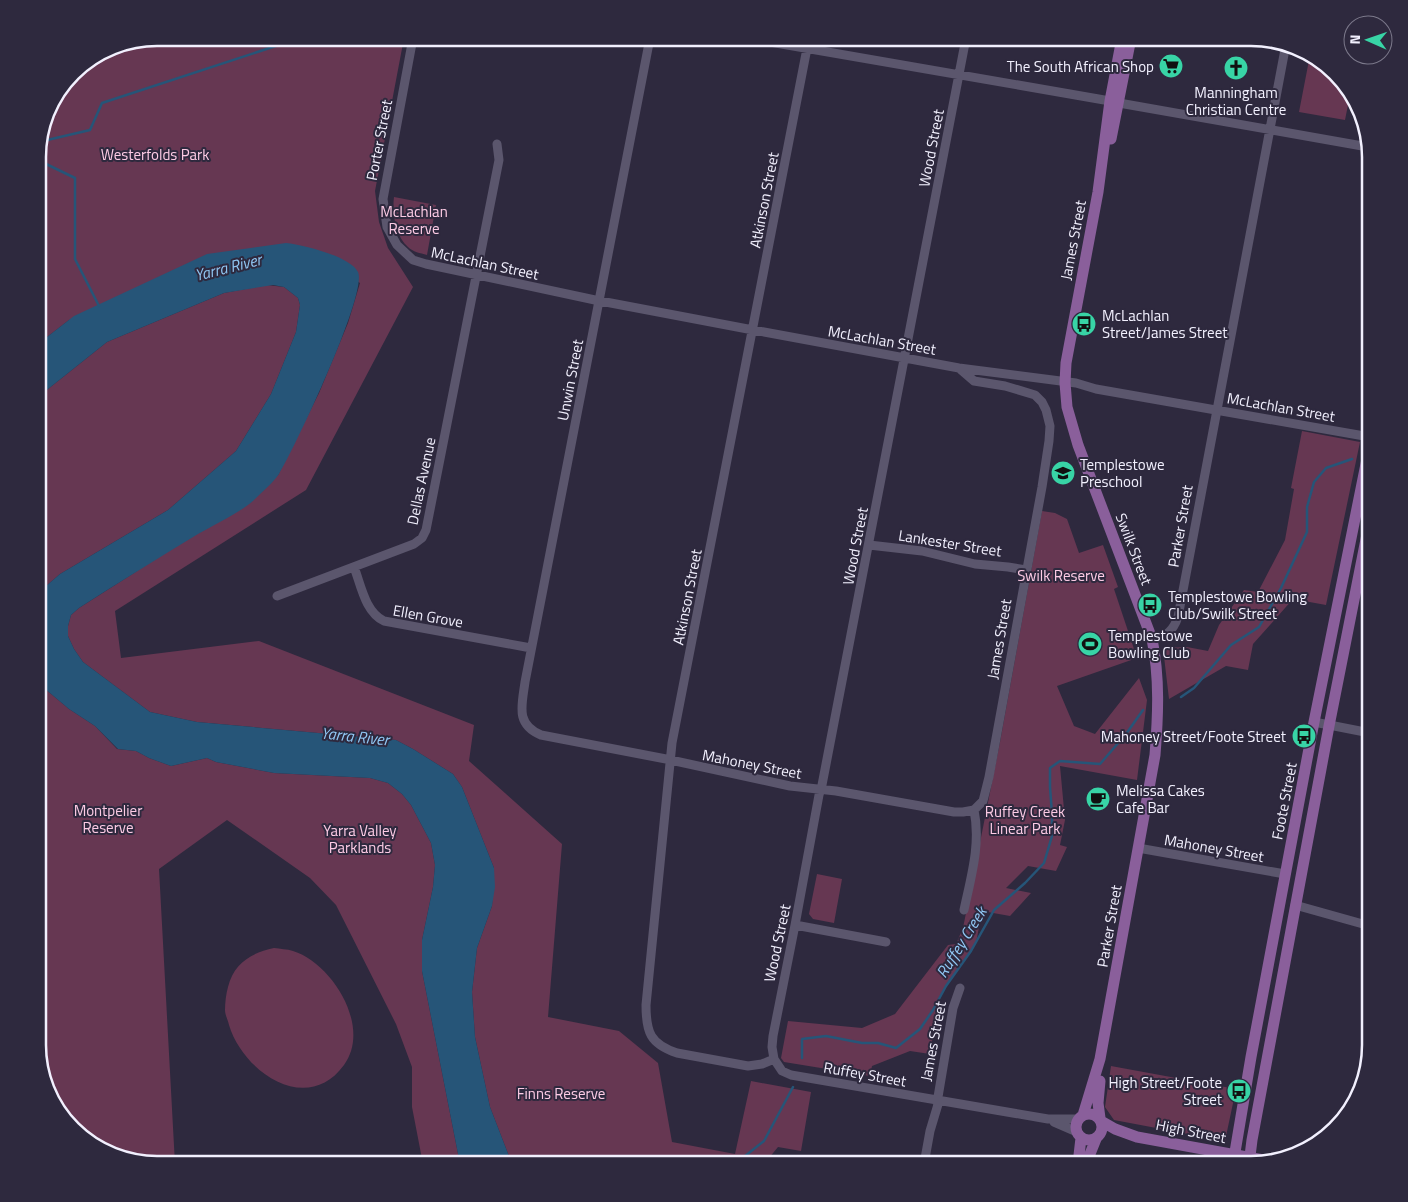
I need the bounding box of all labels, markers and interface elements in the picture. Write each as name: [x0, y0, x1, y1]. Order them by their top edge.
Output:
north arrow: [1343, 15, 1393, 65]
text: N: [1344, 34, 1365, 45]
supermarket icon: The South African Shop: [1158, 53, 1184, 79]
place label: The South African Shop: [1007, 55, 1154, 78]
church icon: Manningham Christian Centre: [1223, 55, 1249, 81]
place label: Manningham Christian Centre: [1186, 81, 1286, 121]
street label: Porter Street: [360, 97, 398, 182]
street label: Wood Street: [912, 106, 950, 189]
park label: Westerfolds Park: [101, 143, 209, 166]
street label: Atkinson Street: [743, 149, 785, 250]
street label: James Street: [1054, 197, 1092, 282]
park label: McLachlan Reserve: [380, 200, 448, 240]
street label: McLachlan Street: [429, 240, 542, 286]
water label: Yarra River: [192, 247, 266, 287]
place label: McLachlan Street/James Street: [1102, 304, 1228, 344]
bus stop icon: McLachlan Street/James Street: [1071, 311, 1097, 337]
street label: McLachlan Street: [826, 319, 939, 361]
street label: Unwin Street: [551, 337, 589, 423]
street label: McLachlan Street: [1225, 386, 1338, 428]
street label: Dellas Avenue: [401, 435, 441, 527]
place label: Templestowe Preschool: [1080, 453, 1165, 493]
school or university icon: Templestowe Preschool: [1050, 460, 1076, 486]
street label: Parker Street: [1161, 482, 1199, 569]
street label: Wood Street: [836, 504, 874, 587]
street label: Swilk Street: [1110, 510, 1158, 589]
street label: Lankester Street: [897, 523, 1004, 563]
street label: Atkinson Street: [666, 546, 708, 647]
park label: Swilk Reserve: [1017, 564, 1105, 587]
place label: Templestowe Bowling Club/Swilk Street: [1168, 585, 1307, 625]
bus stop icon: Templestowe Bowling Club/Swilk Street: [1137, 592, 1163, 618]
street label: James Street: [981, 596, 1017, 681]
street label: Ellen Grove: [391, 599, 465, 633]
place label: Templestowe Bowling Club: [1108, 624, 1193, 664]
sports icon: Templestowe Bowling Club: [1077, 631, 1103, 657]
water label: Yarra River: [320, 721, 392, 752]
bus stop icon: Mahoney Street/Foote Street: [1291, 723, 1317, 749]
place label: Mahoney Street/Foote Street: [1101, 725, 1287, 748]
street label: Mahoney Street: [700, 743, 804, 785]
street label: Foote Street: [1265, 760, 1303, 842]
place label: Melissa Cakes Cafe Bar: [1116, 779, 1205, 819]
cafe icon: Melissa Cakes Cafe Bar: [1085, 786, 1111, 812]
park label: Montpelier Reserve: [74, 799, 142, 839]
park label: Ruffey Creek Linear Park: [985, 800, 1065, 840]
park label: Yarra Valley Parklands: [323, 819, 397, 859]
street label: Mahoney Street: [1162, 828, 1266, 868]
street label: Parker Street: [1090, 882, 1128, 969]
water label: Ruffey Creek: [930, 900, 993, 982]
street label: Wood Street: [758, 901, 797, 984]
street label: James Street: [914, 998, 952, 1083]
street label: Ruffey Street: [822, 1055, 909, 1093]
place label: High Street/Foote Street: [1108, 1071, 1223, 1111]
bus stop icon: High Street/Foote Street: [1226, 1078, 1252, 1104]
park label: Finns Reserve: [517, 1082, 605, 1105]
street label: High Street: [1154, 1113, 1229, 1149]

